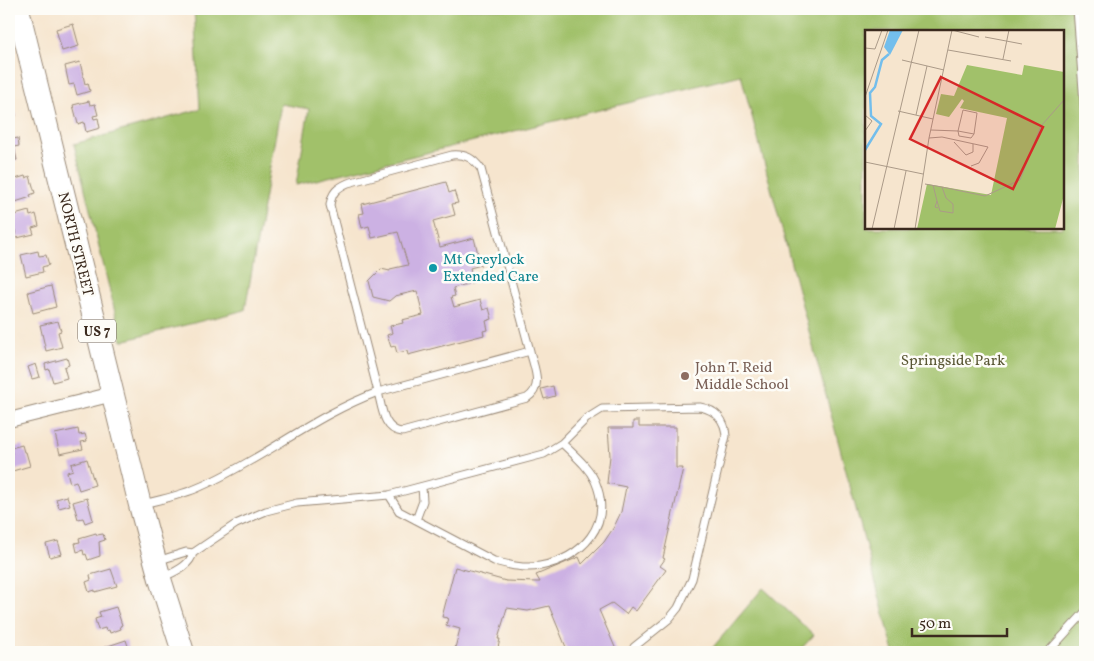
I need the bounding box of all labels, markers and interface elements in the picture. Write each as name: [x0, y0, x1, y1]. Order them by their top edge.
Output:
inset map: [865, 30, 1064, 229]
street label: NORTH STREET: [51, 190, 98, 299]
place label: Mt Greylock Extended Care: [443, 250, 539, 288]
marker: Mt Greylock Extended Care: [427, 262, 439, 274]
road number: US 7: [78, 320, 116, 342]
park label: Springside Park: [901, 351, 1005, 372]
place label: John T. Reid Middle School: [695, 358, 789, 396]
marker: John T. Reid Middle School: [679, 370, 691, 382]
scale bar: [912, 606, 1006, 638]
text: 50 m: [919, 614, 951, 635]

